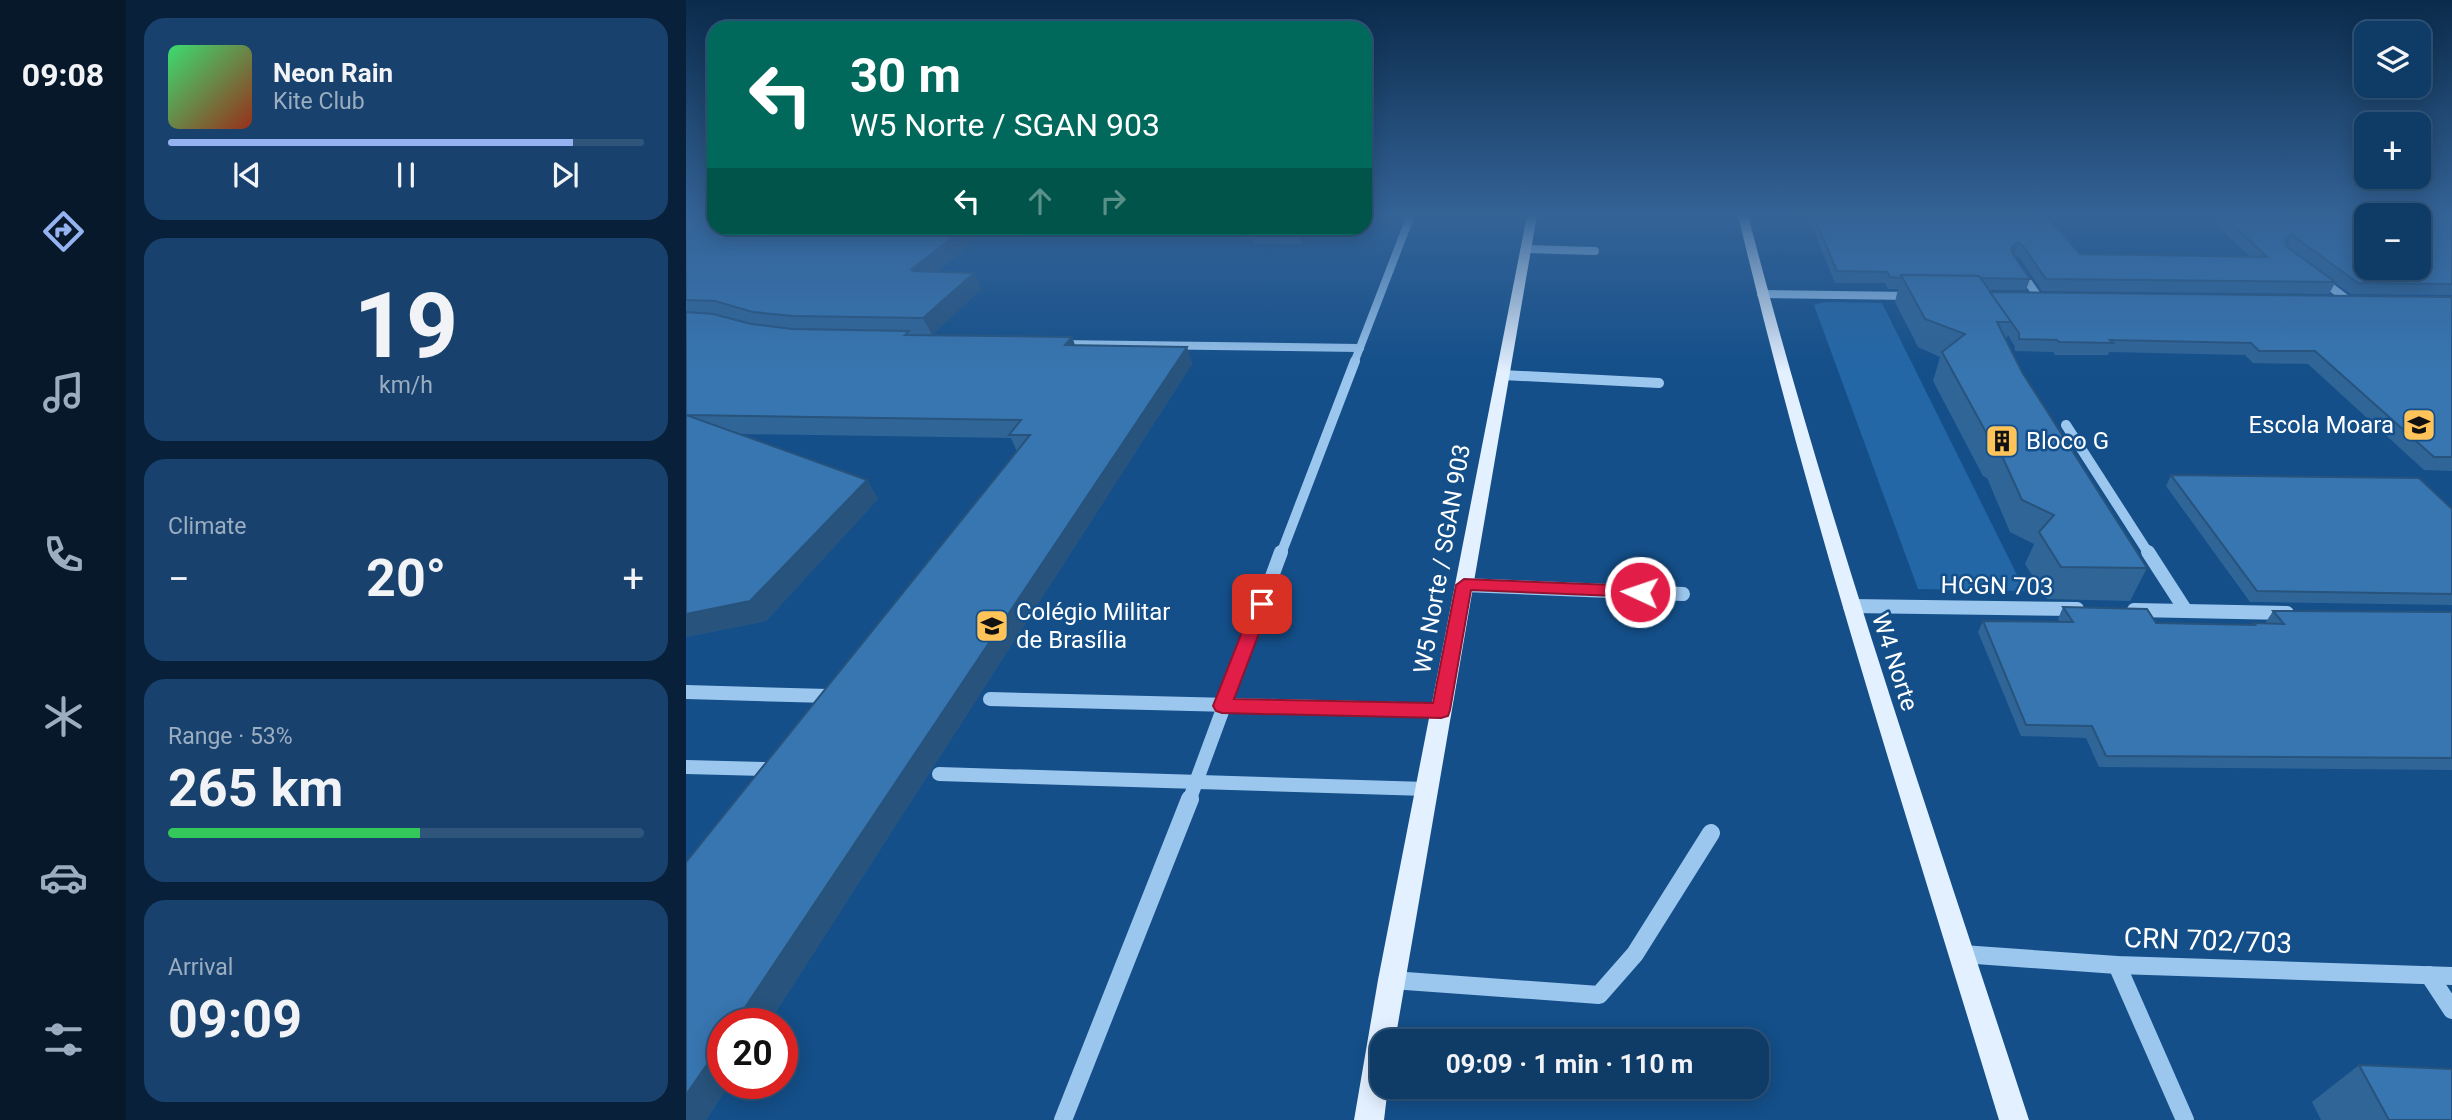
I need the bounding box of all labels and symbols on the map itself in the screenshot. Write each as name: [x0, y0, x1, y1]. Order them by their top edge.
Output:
school or university icon: Escola Moara: [2400, 406, 2438, 444]
place label: Escola Moara: [2248, 411, 2394, 439]
building icon: Bloco G: [1983, 422, 2021, 460]
place label: Bloco G: [2026, 427, 2109, 455]
street label: W5 Norte / SGAN 903: [1408, 442, 1476, 676]
position arrow: [1603, 555, 1677, 629]
street label: HCGN 703: [1940, 571, 2054, 601]
pin: [1232, 574, 1292, 634]
place label: Colégio Militar de Brasília: [1016, 598, 1170, 654]
school or university icon: Colégio Militar de Brasília: [973, 607, 1011, 645]
street label: W4 Norte: [1866, 610, 1924, 714]
street label: CRN 702/703: [2123, 921, 2293, 960]
speed limit sign: 20: [707, 1008, 798, 1099]

